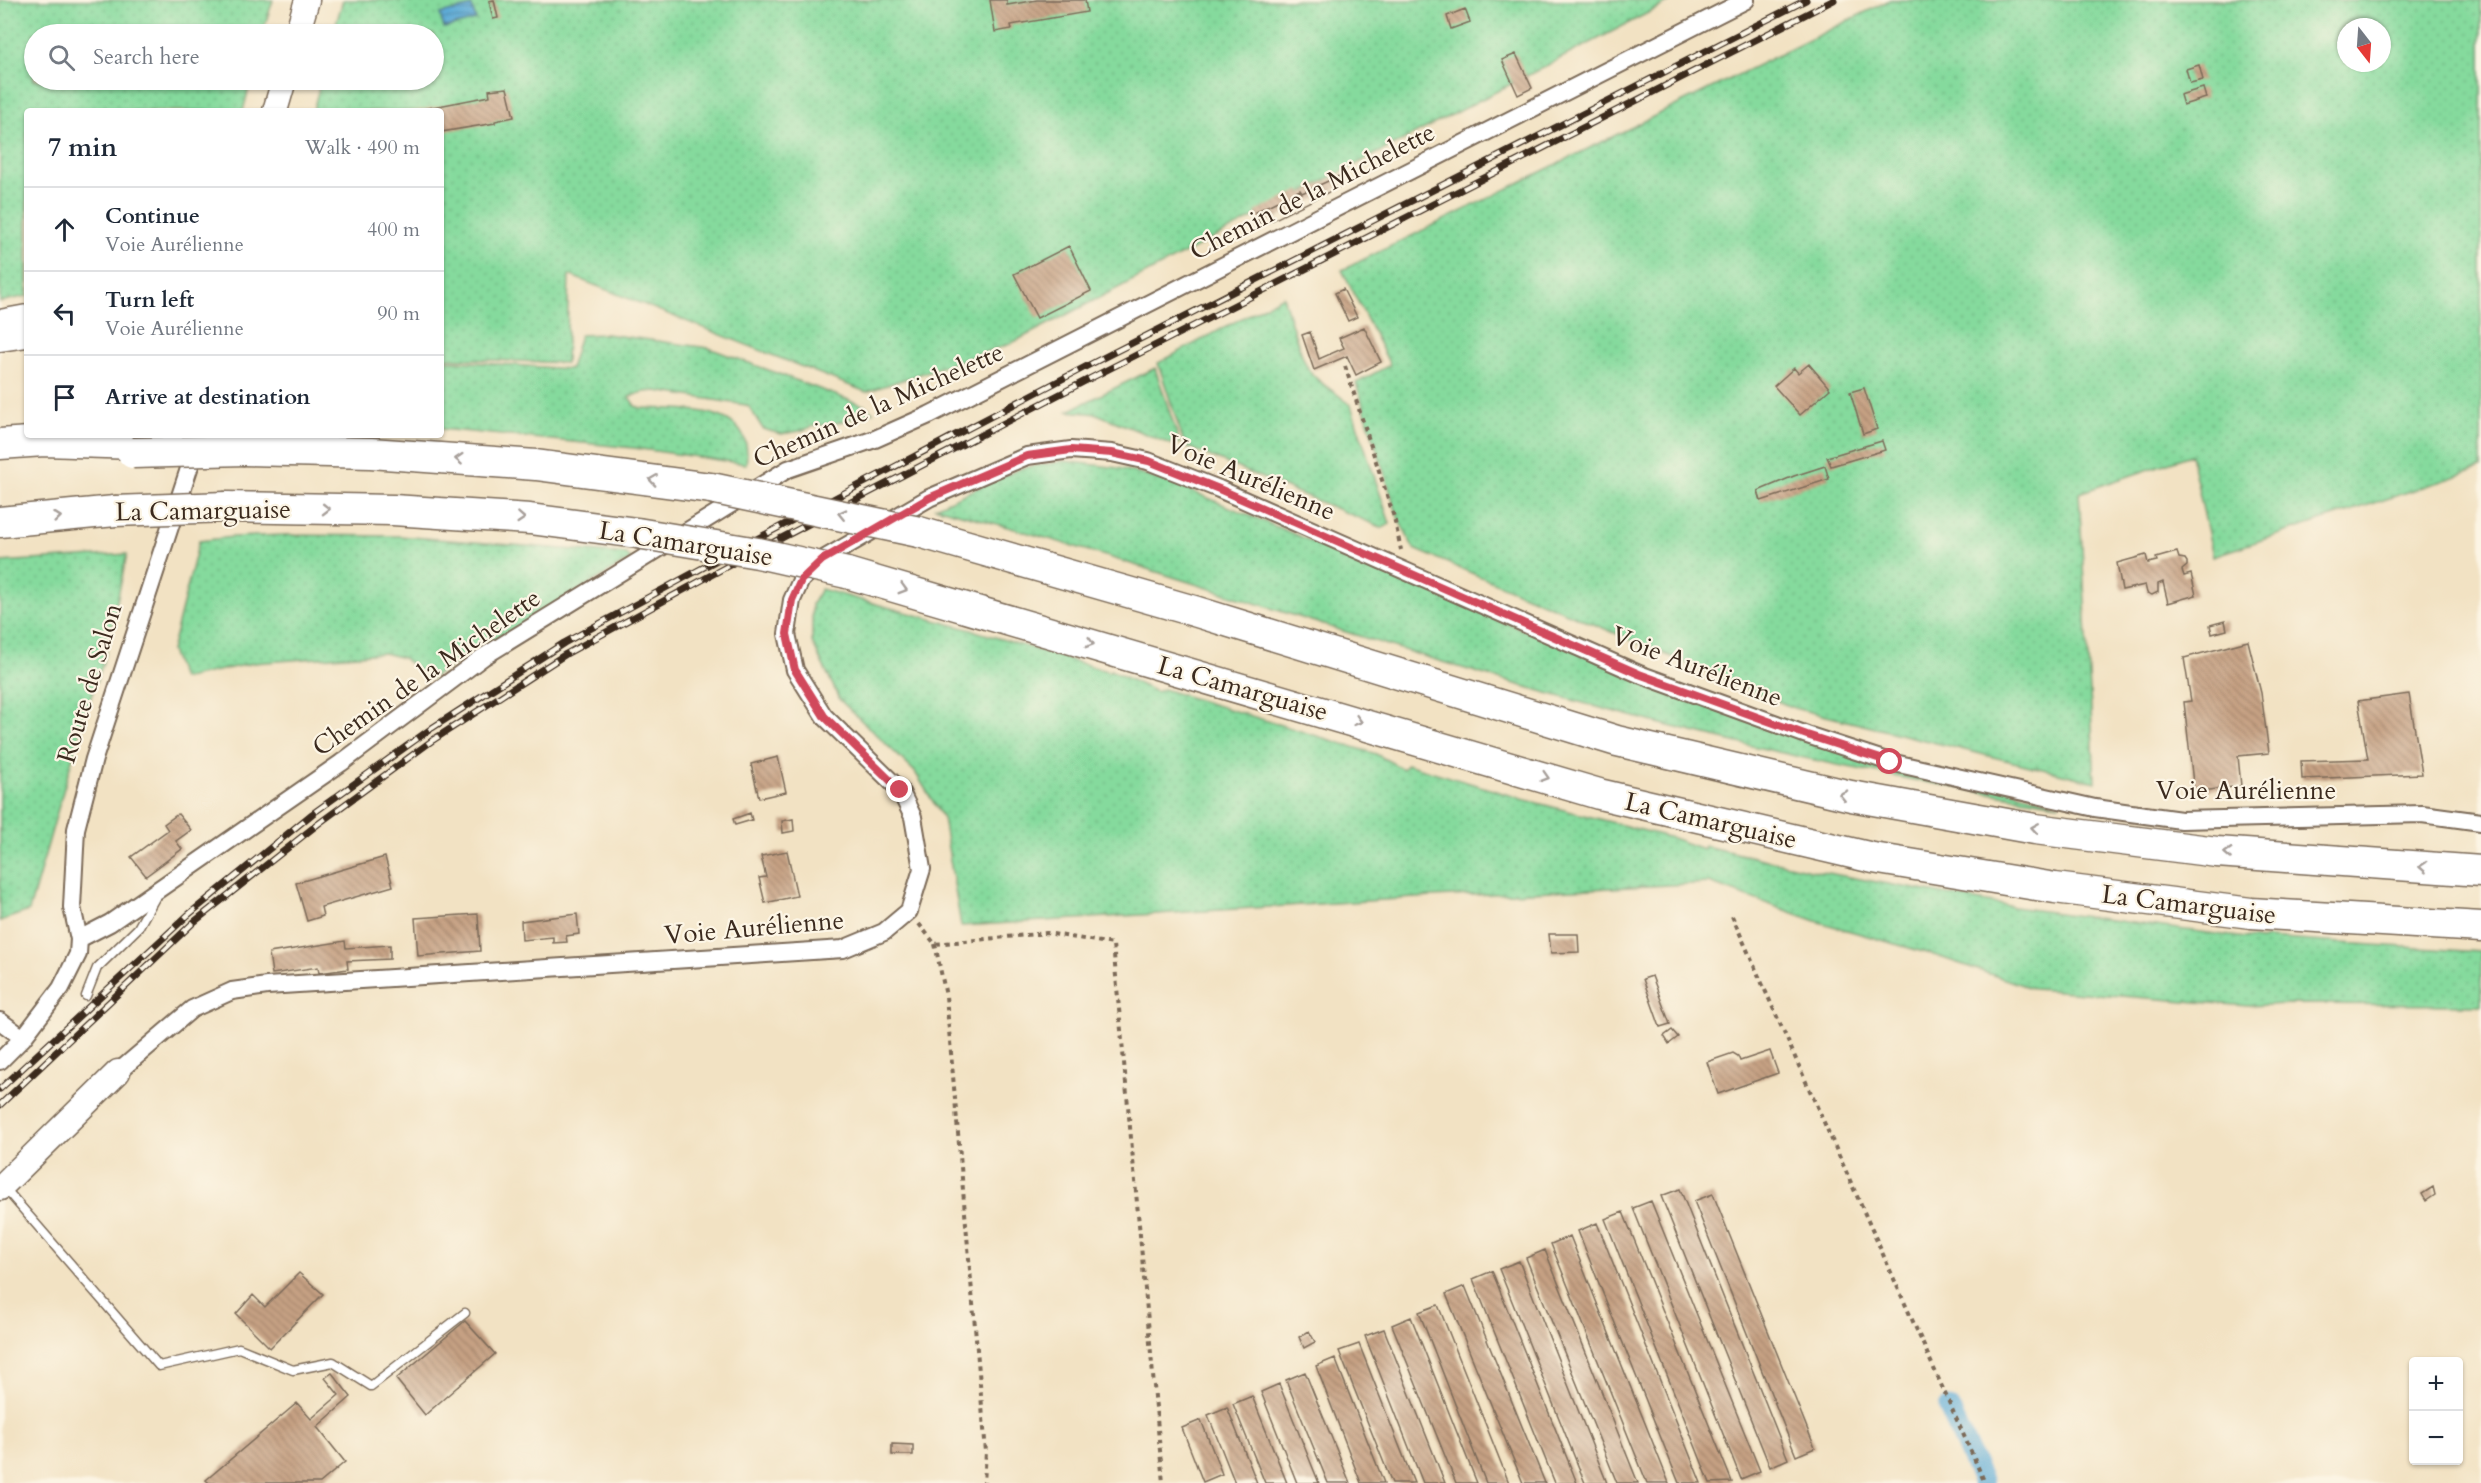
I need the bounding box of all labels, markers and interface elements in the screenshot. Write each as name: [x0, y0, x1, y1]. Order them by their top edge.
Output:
north arrow: [2337, 18, 2391, 72]
search box: [24, 24, 444, 90]
icon: search: [45, 41, 78, 74]
text: Search here: [93, 42, 200, 72]
street label: Chemin de la Michelette: [1184, 114, 1441, 269]
text: 7 min: [48, 130, 117, 165]
text: Walk · 490 m: [305, 134, 420, 161]
text: Continue: [105, 201, 200, 231]
icon: ahead: [48, 213, 81, 246]
text: 400 m: [367, 216, 420, 243]
text: Voie Aurélienne: [105, 231, 244, 258]
text: Turn left: [105, 285, 194, 315]
icon: left: [48, 297, 81, 330]
text: 90 m: [377, 300, 420, 327]
text: Voie Aurélienne: [105, 315, 244, 342]
street label: Chemin de la Michelette: [747, 334, 1009, 477]
icon: arrive: [48, 381, 81, 414]
text: Arrive at destination: [105, 382, 310, 412]
street label: Voie Aurélienne: [1161, 426, 1341, 529]
one-way arrow: [455, 453, 464, 466]
one-way arrow: [648, 474, 658, 487]
street label: La Camarguaise: [115, 491, 291, 530]
one-way arrow: [322, 503, 331, 515]
one-way arrow: [837, 508, 847, 521]
one-way arrow: [53, 511, 62, 523]
one-way arrow: [516, 512, 525, 525]
street label: La Camarguaise: [596, 512, 775, 575]
street label: Chemin de la Michelette: [305, 580, 547, 764]
one-way arrow: [897, 582, 908, 594]
street label: Route de Salon: [49, 599, 130, 767]
street label: Voie Aurélienne: [1606, 618, 1787, 715]
one-way arrow: [1084, 636, 1095, 648]
street label: La Camarguaise: [1154, 647, 1332, 730]
one-way arrow: [1352, 714, 1363, 726]
route start: [1876, 748, 1902, 774]
one-way arrow: [1539, 770, 1550, 782]
street label: Voie Aurélienne: [2156, 773, 2336, 808]
route end: [886, 776, 912, 802]
street label: La Camarguaise: [1621, 784, 1800, 857]
one-way arrow: [1838, 789, 1848, 802]
one-way arrow: [2030, 823, 2039, 835]
one-way arrow: [2224, 846, 2233, 859]
one-way arrow: [2418, 861, 2427, 874]
street label: La Camarguaise: [2100, 876, 2278, 933]
street label: Voie Aurélienne: [663, 902, 845, 953]
map controls: [2409, 1357, 2463, 1465]
button: +: [2409, 1357, 2463, 1411]
button: −: [2409, 1411, 2463, 1465]

